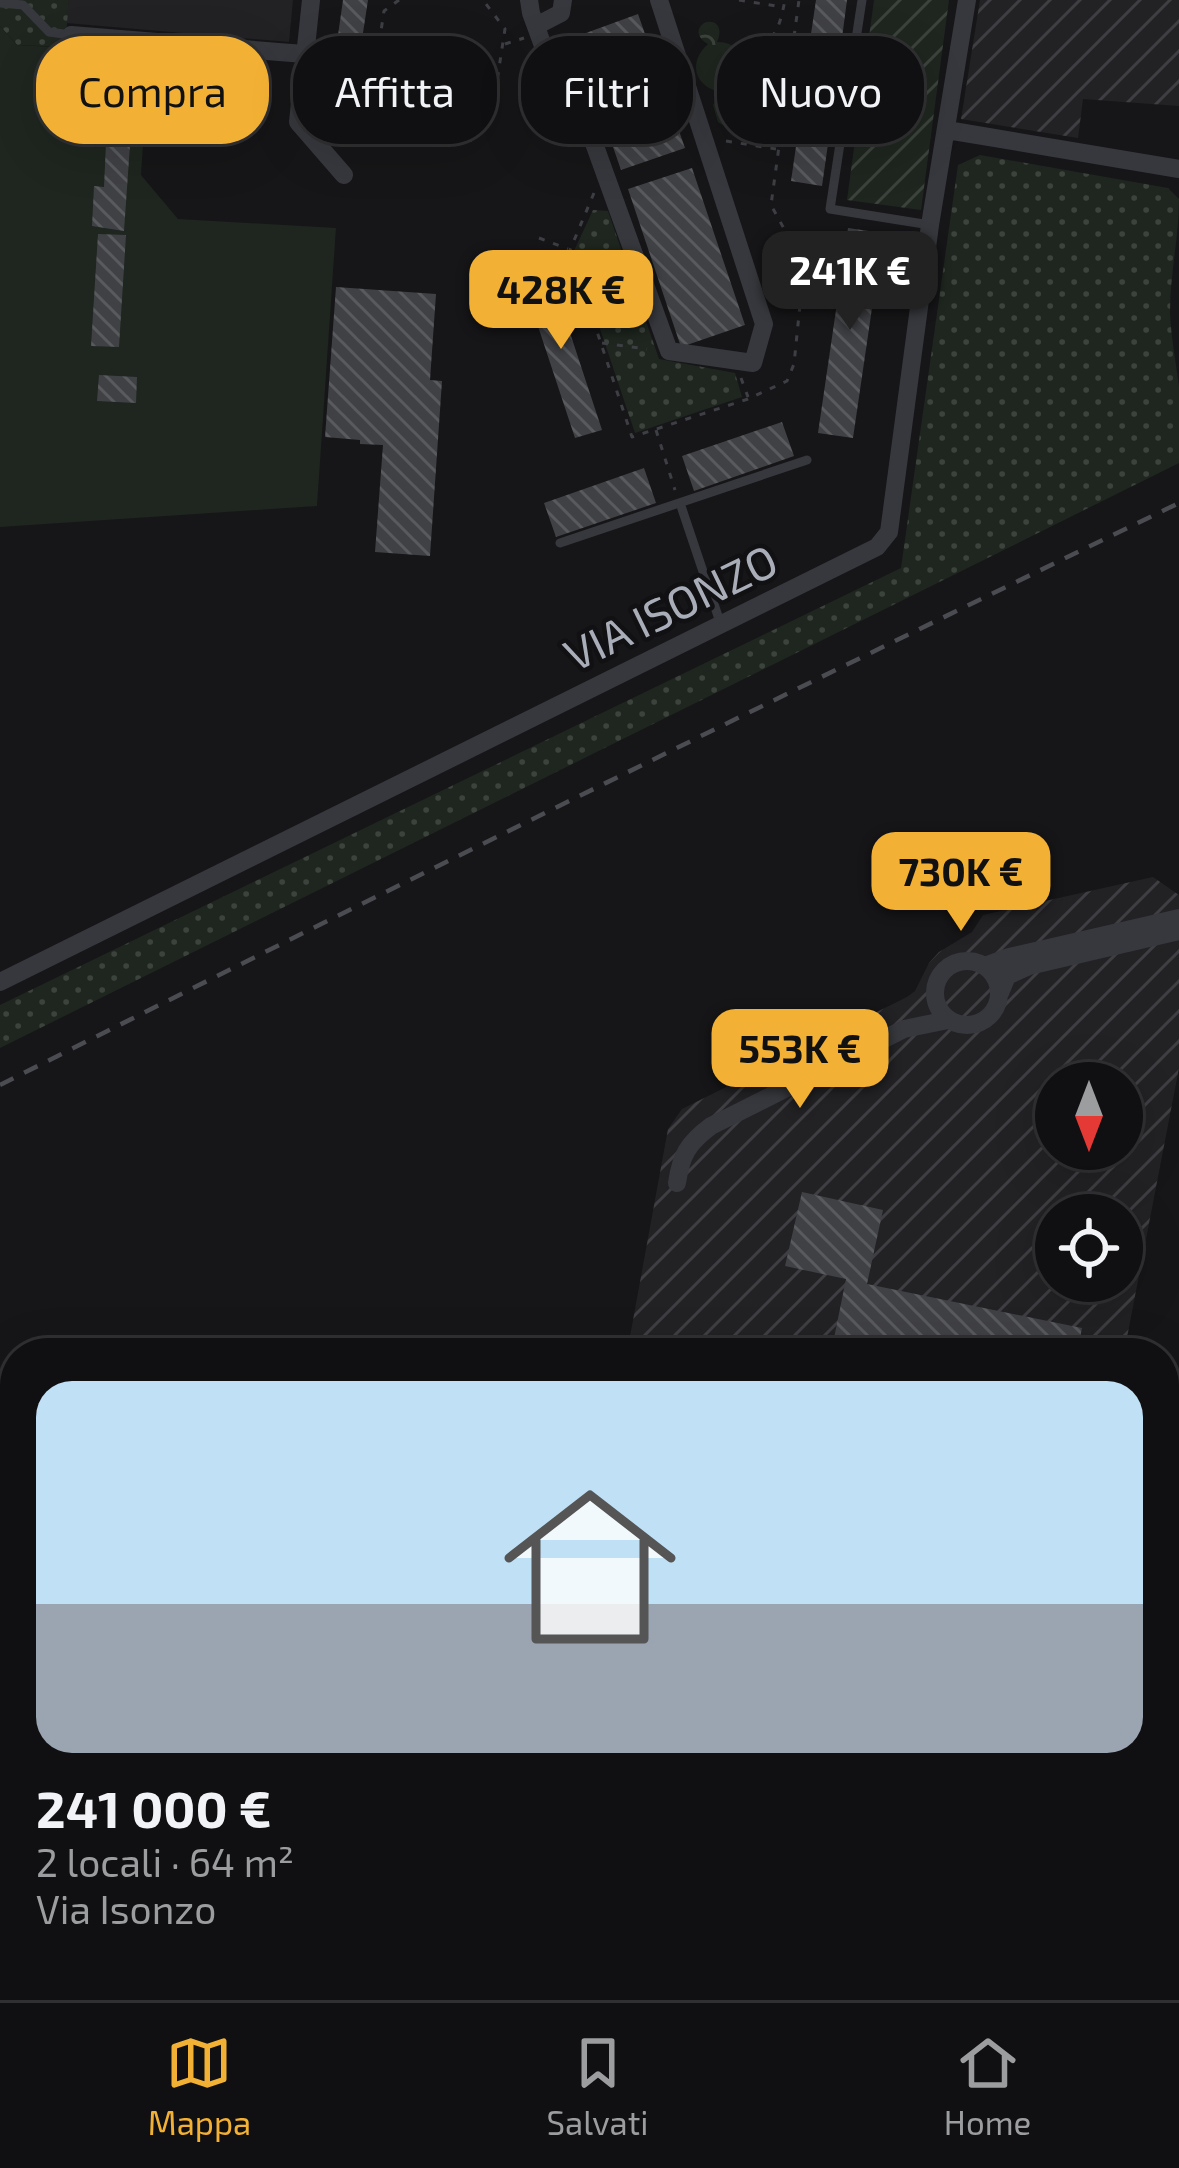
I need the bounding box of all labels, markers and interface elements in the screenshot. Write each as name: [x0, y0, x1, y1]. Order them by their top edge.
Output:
chip: Compra: [36, 36, 269, 144]
chip: Affitta: [293, 36, 497, 144]
chip: Filtri: [521, 36, 693, 144]
chip: Nuovo: [717, 36, 924, 144]
pin: 241K €: [752, 231, 948, 333]
text: 241K €: [789, 246, 911, 293]
pin: 428K €: [463, 250, 659, 352]
text: 428K €: [496, 265, 626, 312]
street label: VIA ISONZO: [555, 531, 785, 681]
pin: 730K €: [863, 832, 1059, 934]
text: 730K €: [898, 847, 1024, 894]
pin: 553K €: [702, 1009, 898, 1111]
text: 553K €: [739, 1024, 861, 1071]
north arrow: [1035, 1062, 1143, 1170]
map controls: [1035, 1062, 1143, 1302]
button: locate: [1035, 1194, 1143, 1302]
icon: home: [482, 1459, 698, 1675]
text: 241 000 €: [36, 1777, 271, 1838]
text: 2 locali · 64 m²: [36, 1838, 294, 1885]
text: Via Isonzo: [36, 1885, 216, 1932]
tab: Mappa: [148, 2030, 251, 2142]
tab: Salvati: [547, 2030, 648, 2142]
tab: Home: [944, 2030, 1031, 2142]

